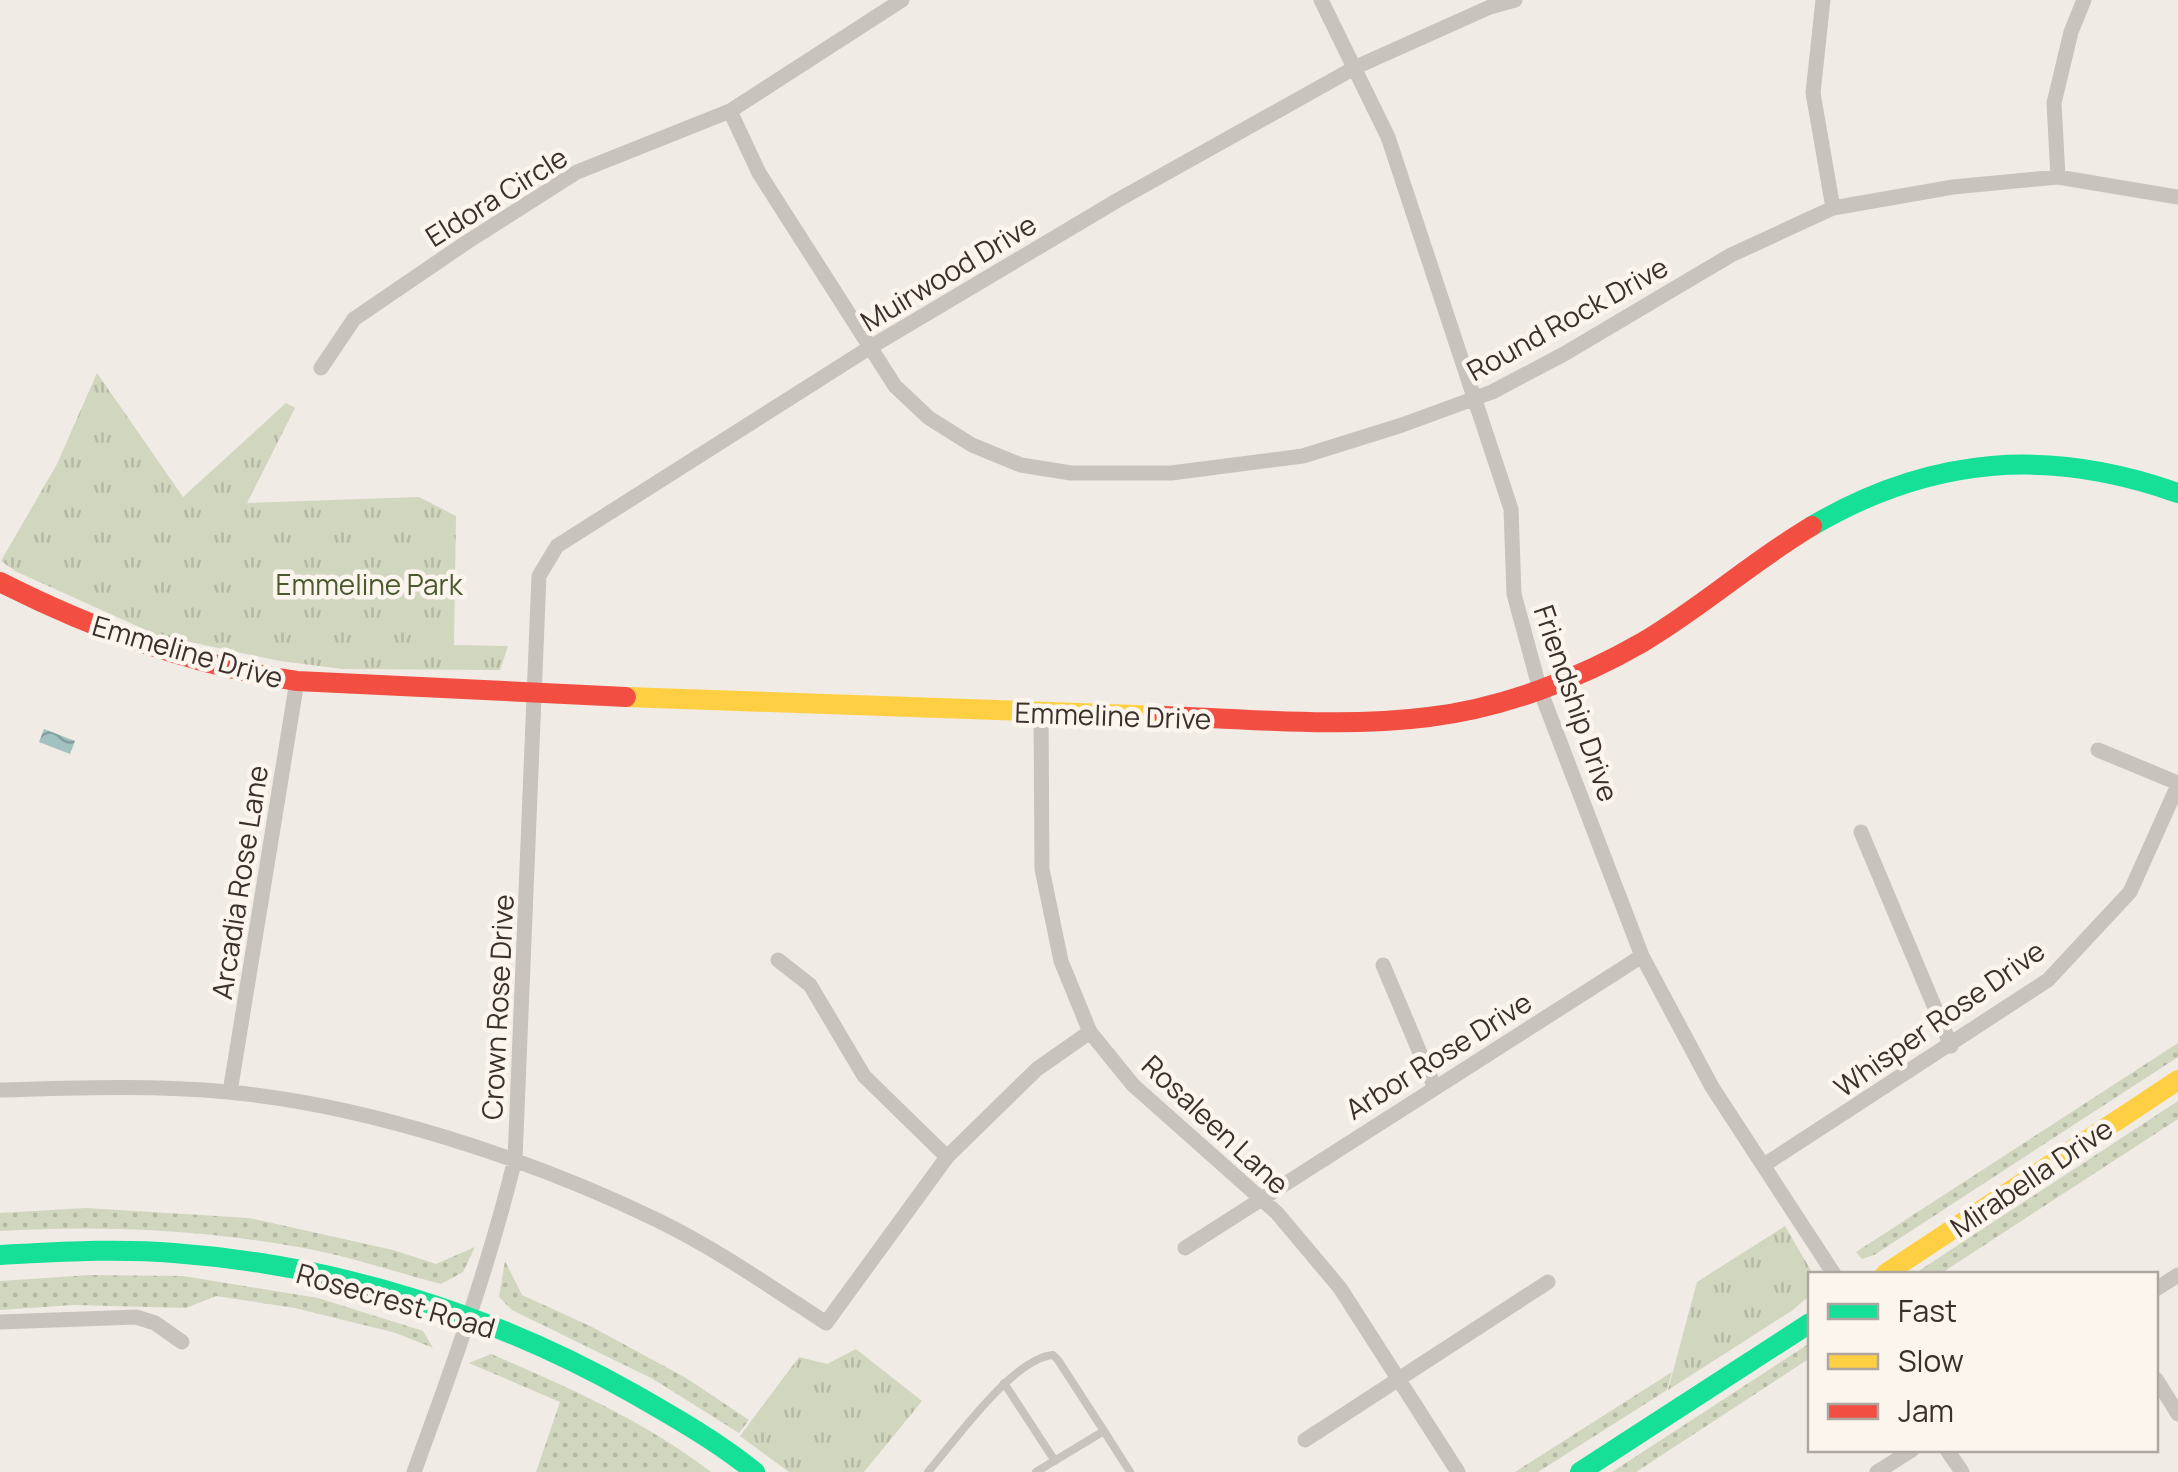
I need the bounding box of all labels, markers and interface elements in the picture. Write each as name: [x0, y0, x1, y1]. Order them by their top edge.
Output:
street label: Eldora Circle: [418, 137, 574, 255]
street label: Muirwood Drive: [853, 205, 1043, 339]
street label: Round Rock Drive: [1460, 247, 1674, 389]
park label: Emmeline Park: [275, 565, 464, 603]
street label: Friendship Drive: [1526, 600, 1628, 806]
street label: Emmeline Drive: [88, 606, 288, 696]
street label: Emmeline Drive: [1014, 693, 1212, 737]
street label: Arcadia Rose Lane: [202, 762, 276, 1002]
street label: Crown Rose Drive: [472, 893, 522, 1121]
street label: Whisper Rose Drive: [1826, 931, 2052, 1105]
street label: Arbor Rose Drive: [1338, 982, 1538, 1128]
street label: Rosaleen Lane: [1134, 1046, 1298, 1202]
street label: Mirabella Drive: [1943, 1109, 2119, 1245]
street label: Rosecrest Road: [292, 1254, 500, 1346]
legend: [1808, 1272, 2158, 1452]
text: Fast: [1898, 1290, 1957, 1331]
text: Slow: [1898, 1340, 1964, 1381]
text: Jam: [1898, 1390, 1954, 1431]

